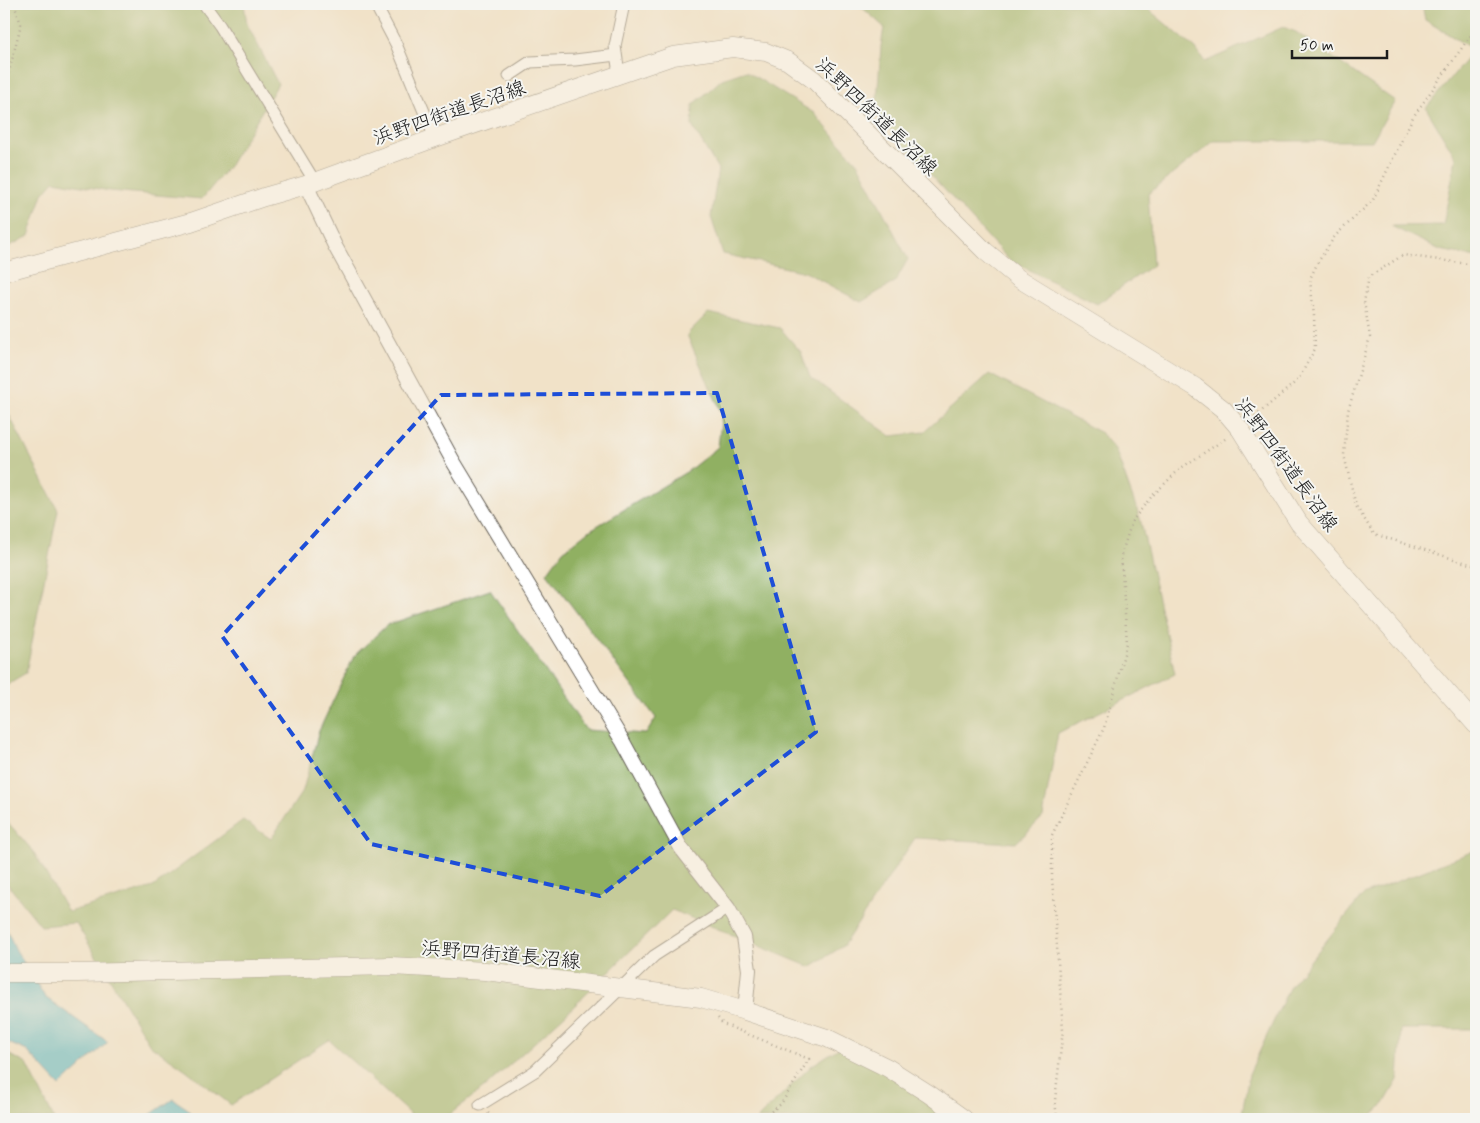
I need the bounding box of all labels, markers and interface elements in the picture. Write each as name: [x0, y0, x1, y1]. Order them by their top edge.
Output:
scale bar: [1292, 28, 1388, 60]
text: 50 m: [1300, 36, 1334, 56]
street label: 浜野四街道長沼線: [809, 52, 943, 182]
street label: 浜野四街道長沼線: [369, 75, 530, 152]
street label: 浜野四街道長沼線: [1228, 392, 1344, 538]
street label: 浜野四街道長沼線: [420, 935, 582, 976]

